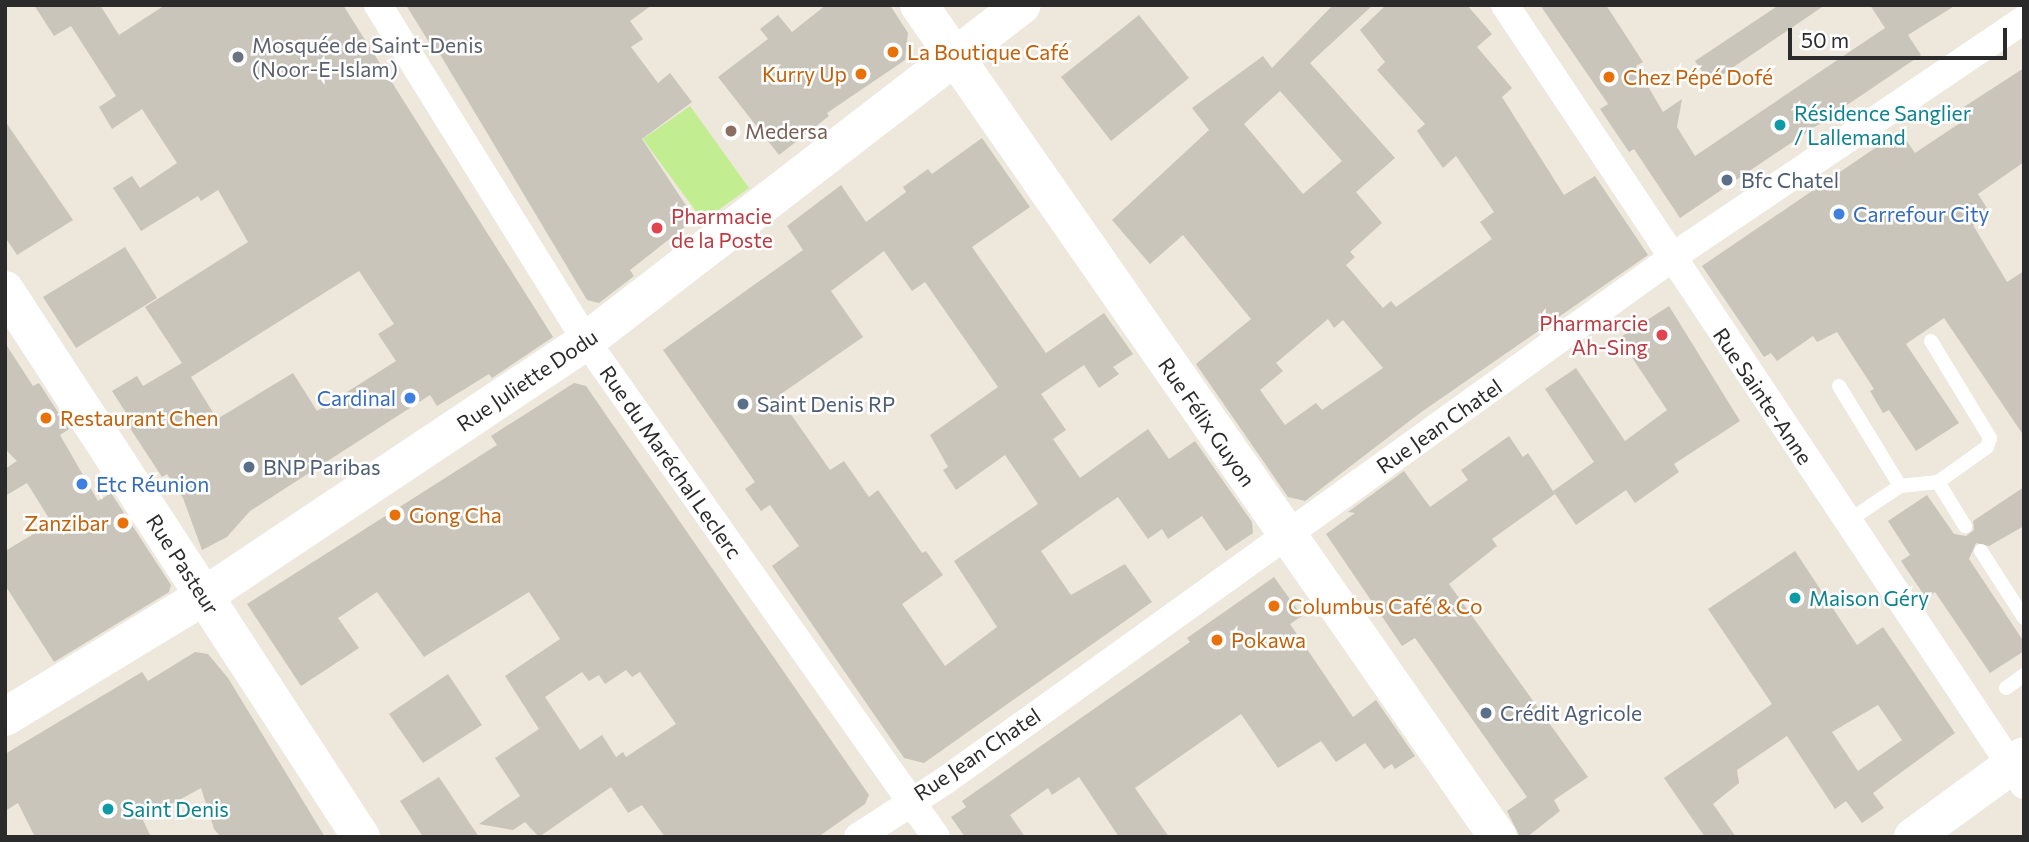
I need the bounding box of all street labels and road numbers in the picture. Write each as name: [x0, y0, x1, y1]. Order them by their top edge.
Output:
street label: Rue Sainte-Anne: [1708, 323, 1818, 469]
street label: Rue Juliette Dodu: [452, 324, 602, 436]
street label: Rue Félix Guyon: [1153, 353, 1261, 491]
street label: Rue du Maréchal Leclerc: [595, 361, 747, 563]
street label: Rue Jean Chatel: [1371, 373, 1507, 479]
street label: Rue Pasteur: [141, 509, 225, 619]
street label: Rue Jean Chatel: [909, 702, 1045, 806]

